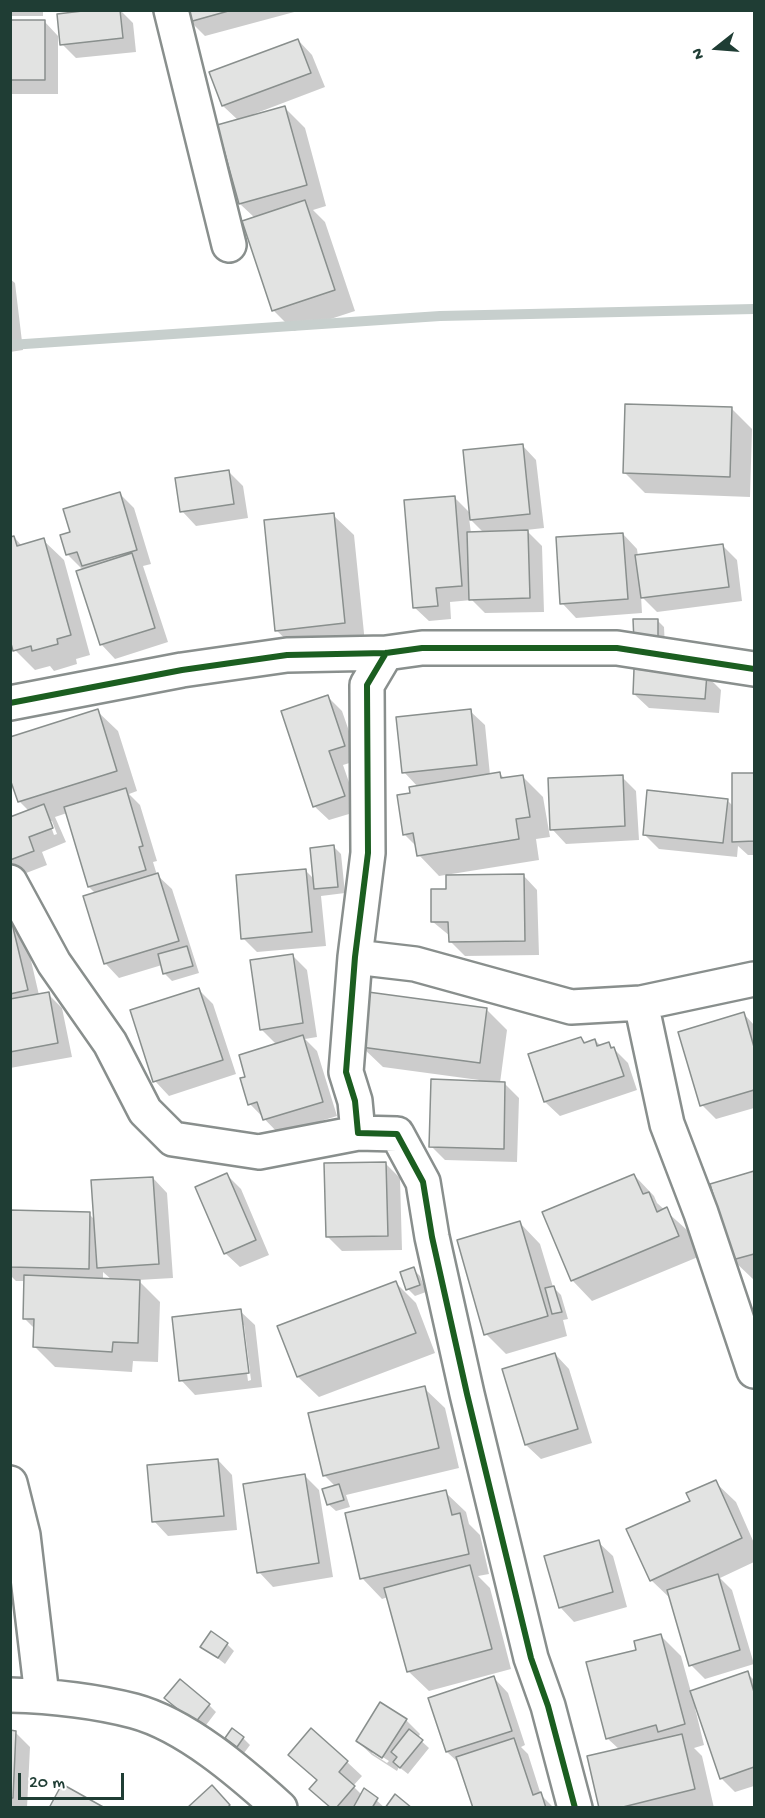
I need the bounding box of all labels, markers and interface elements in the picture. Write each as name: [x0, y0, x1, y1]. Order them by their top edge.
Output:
north arrow: [687, 18, 747, 78]
text: N: [689, 46, 710, 61]
scale bar: [21, 1761, 128, 1799]
text: 20 m: [29, 1773, 65, 1794]

